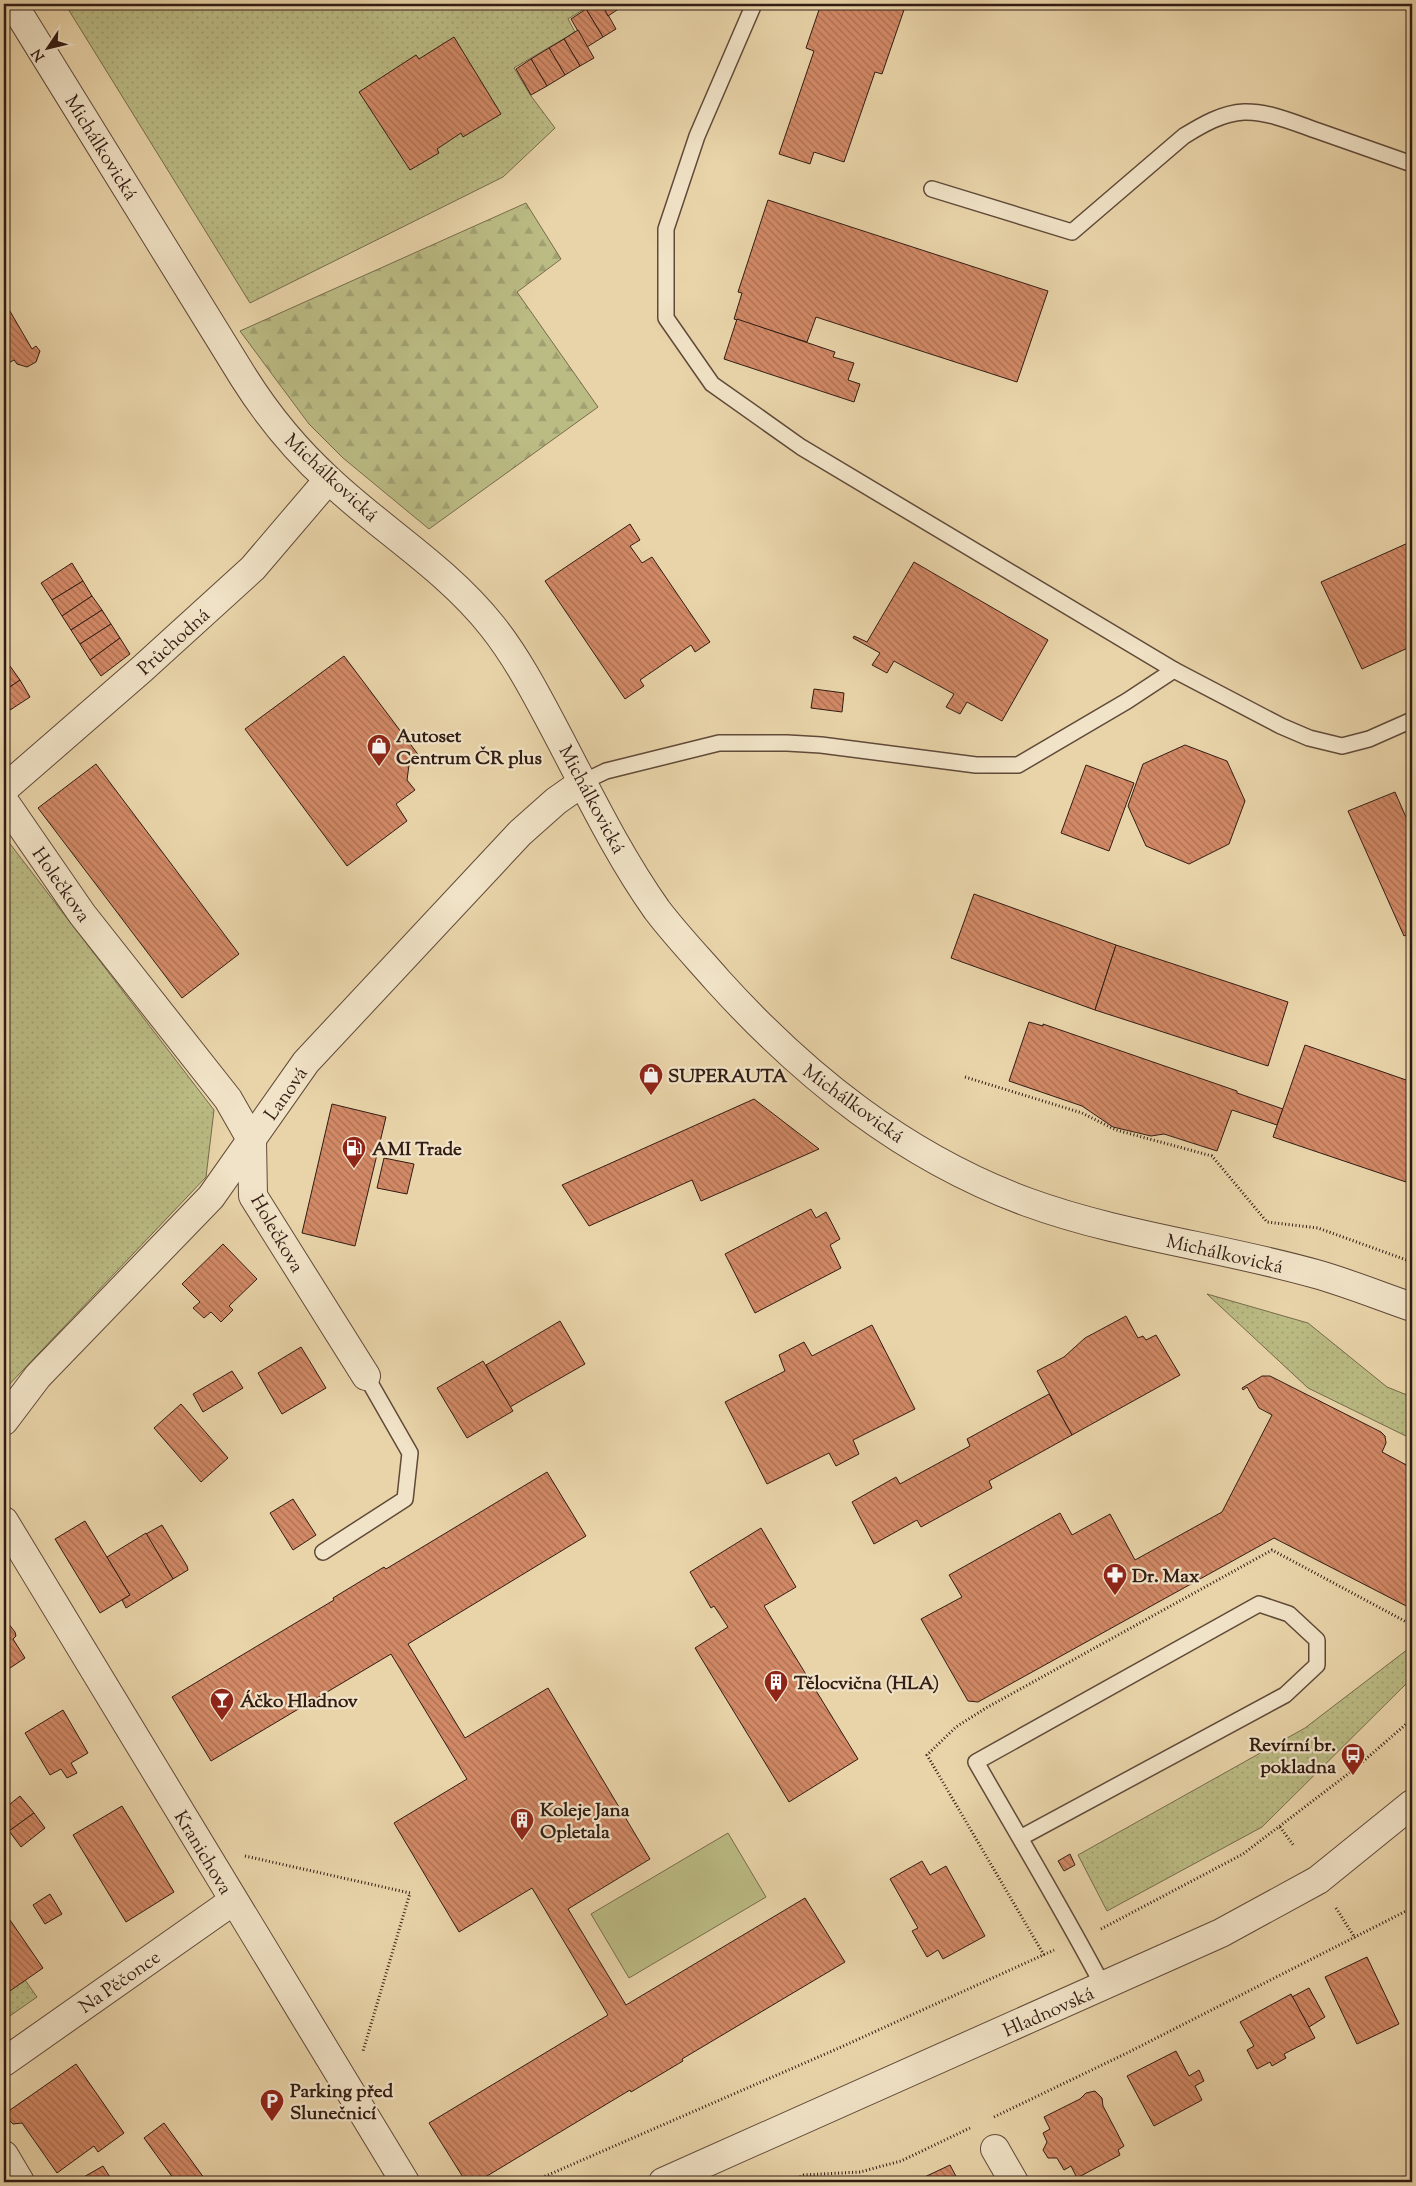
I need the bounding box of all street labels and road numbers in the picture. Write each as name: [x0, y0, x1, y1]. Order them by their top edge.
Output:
street label: Michálkovická: [57, 91, 143, 206]
street label: Michálkovická: [277, 428, 383, 530]
street label: Průchodná: [133, 603, 217, 683]
street label: Michálkovická: [551, 741, 631, 859]
street label: Holečkova: [24, 842, 96, 929]
street label: Michálkovická: [796, 1059, 909, 1151]
street label: Lanová: [259, 1062, 315, 1127]
street label: Holečkova: [243, 1190, 309, 1279]
street label: Michálkovická: [1163, 1229, 1286, 1282]
street label: Kranichova: [166, 1806, 238, 1901]
street label: Na Pěčonce: [74, 1945, 167, 2021]
street label: Hladnovská: [999, 1981, 1099, 2045]

